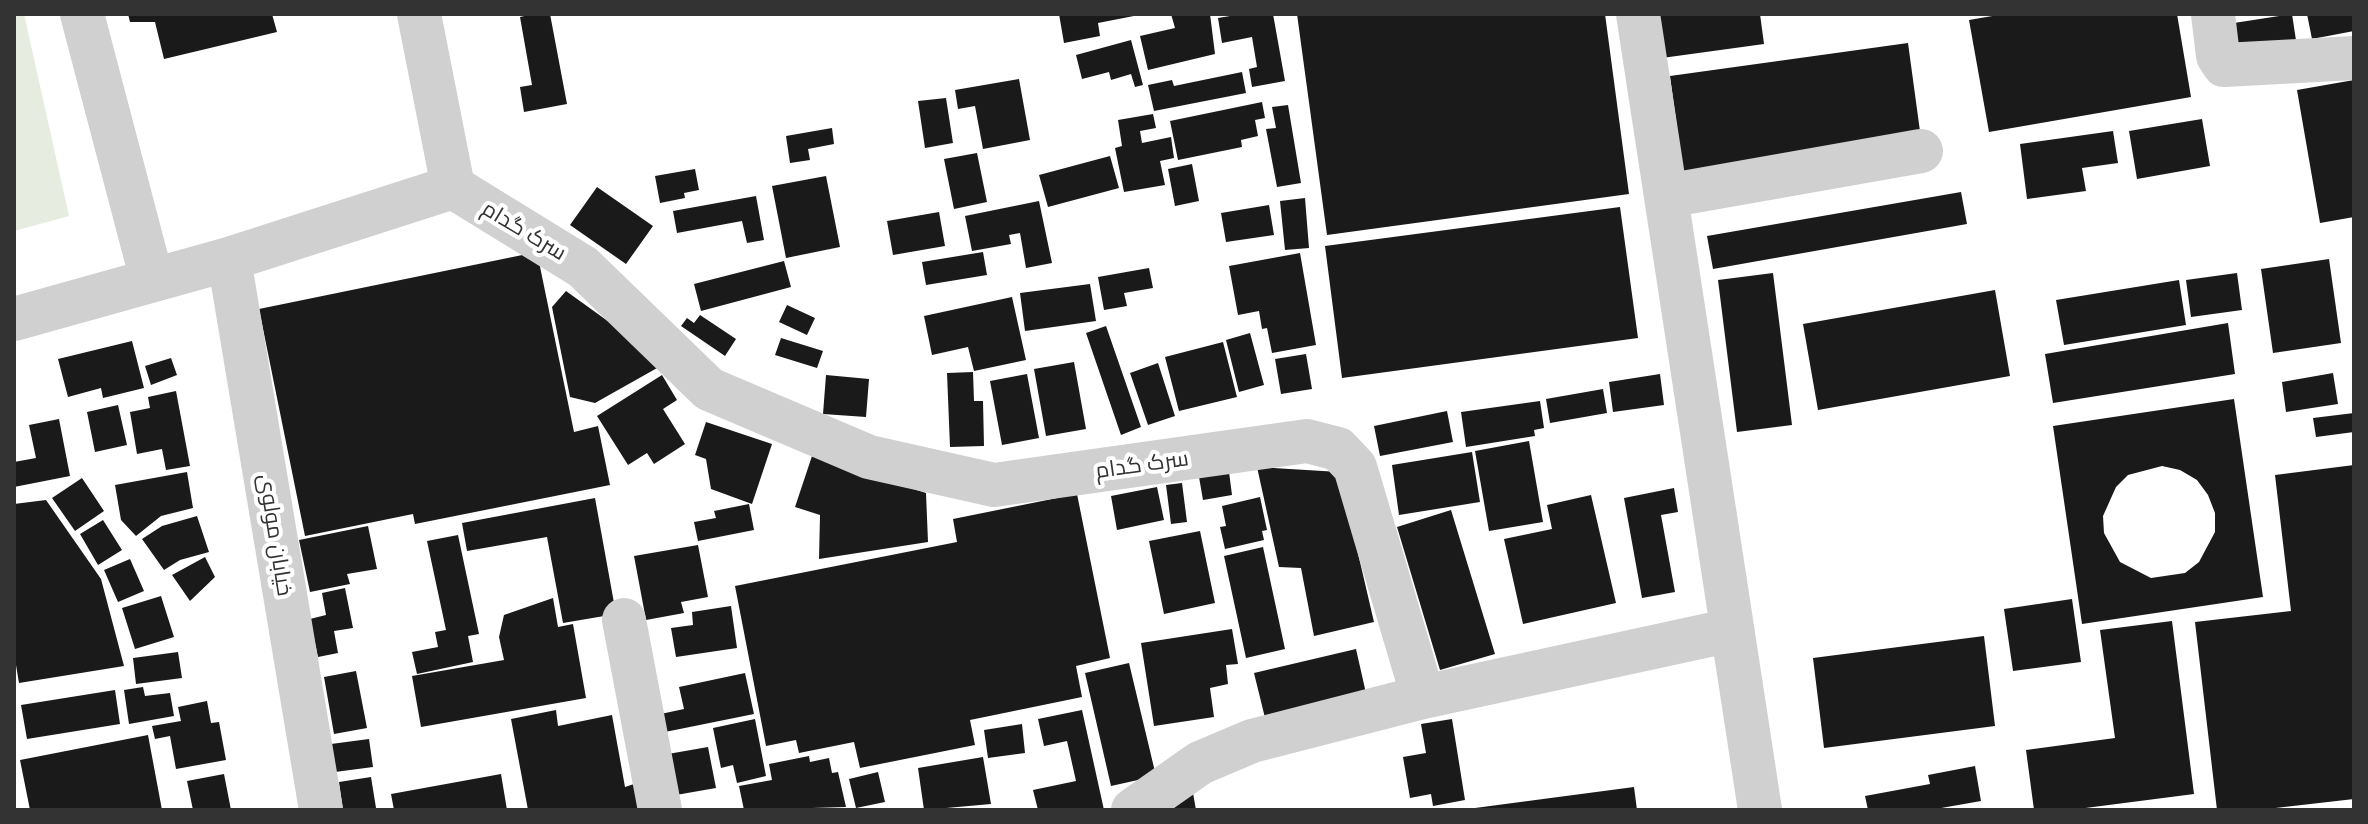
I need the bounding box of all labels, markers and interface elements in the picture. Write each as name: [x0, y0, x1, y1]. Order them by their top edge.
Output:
street label: سرک گدام: [477, 196, 571, 266]
street label: سرک گدام: [1094, 445, 1190, 485]
street label: خیابان مولوی: [252, 472, 298, 598]

